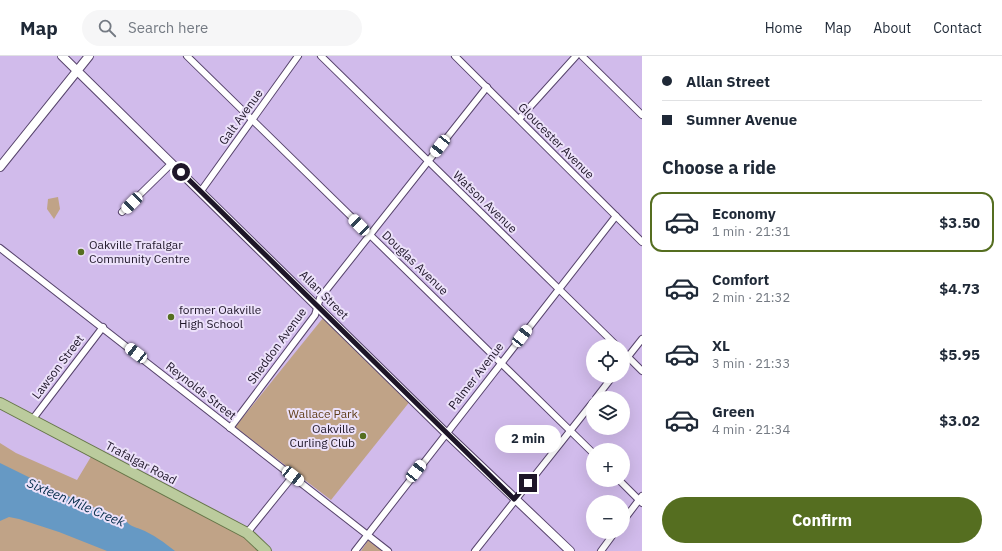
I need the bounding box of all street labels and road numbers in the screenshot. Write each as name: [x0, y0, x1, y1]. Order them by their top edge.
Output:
street label: Galt Avenue: [215, 86, 266, 147]
street label: Gloucester Avenue: [515, 99, 598, 182]
street label: Watson Avenue: [450, 167, 521, 236]
street label: Douglas Avenue: [379, 227, 452, 298]
street label: Allan Street: [297, 267, 352, 322]
street label: Sheddon Avenue: [244, 304, 310, 387]
street label: Lawson Street: [29, 332, 87, 402]
street label: Palmer Avenue: [445, 339, 507, 412]
street label: Reynolds Street: [163, 358, 240, 423]
street label: Trafalgar Road: [103, 438, 179, 488]

